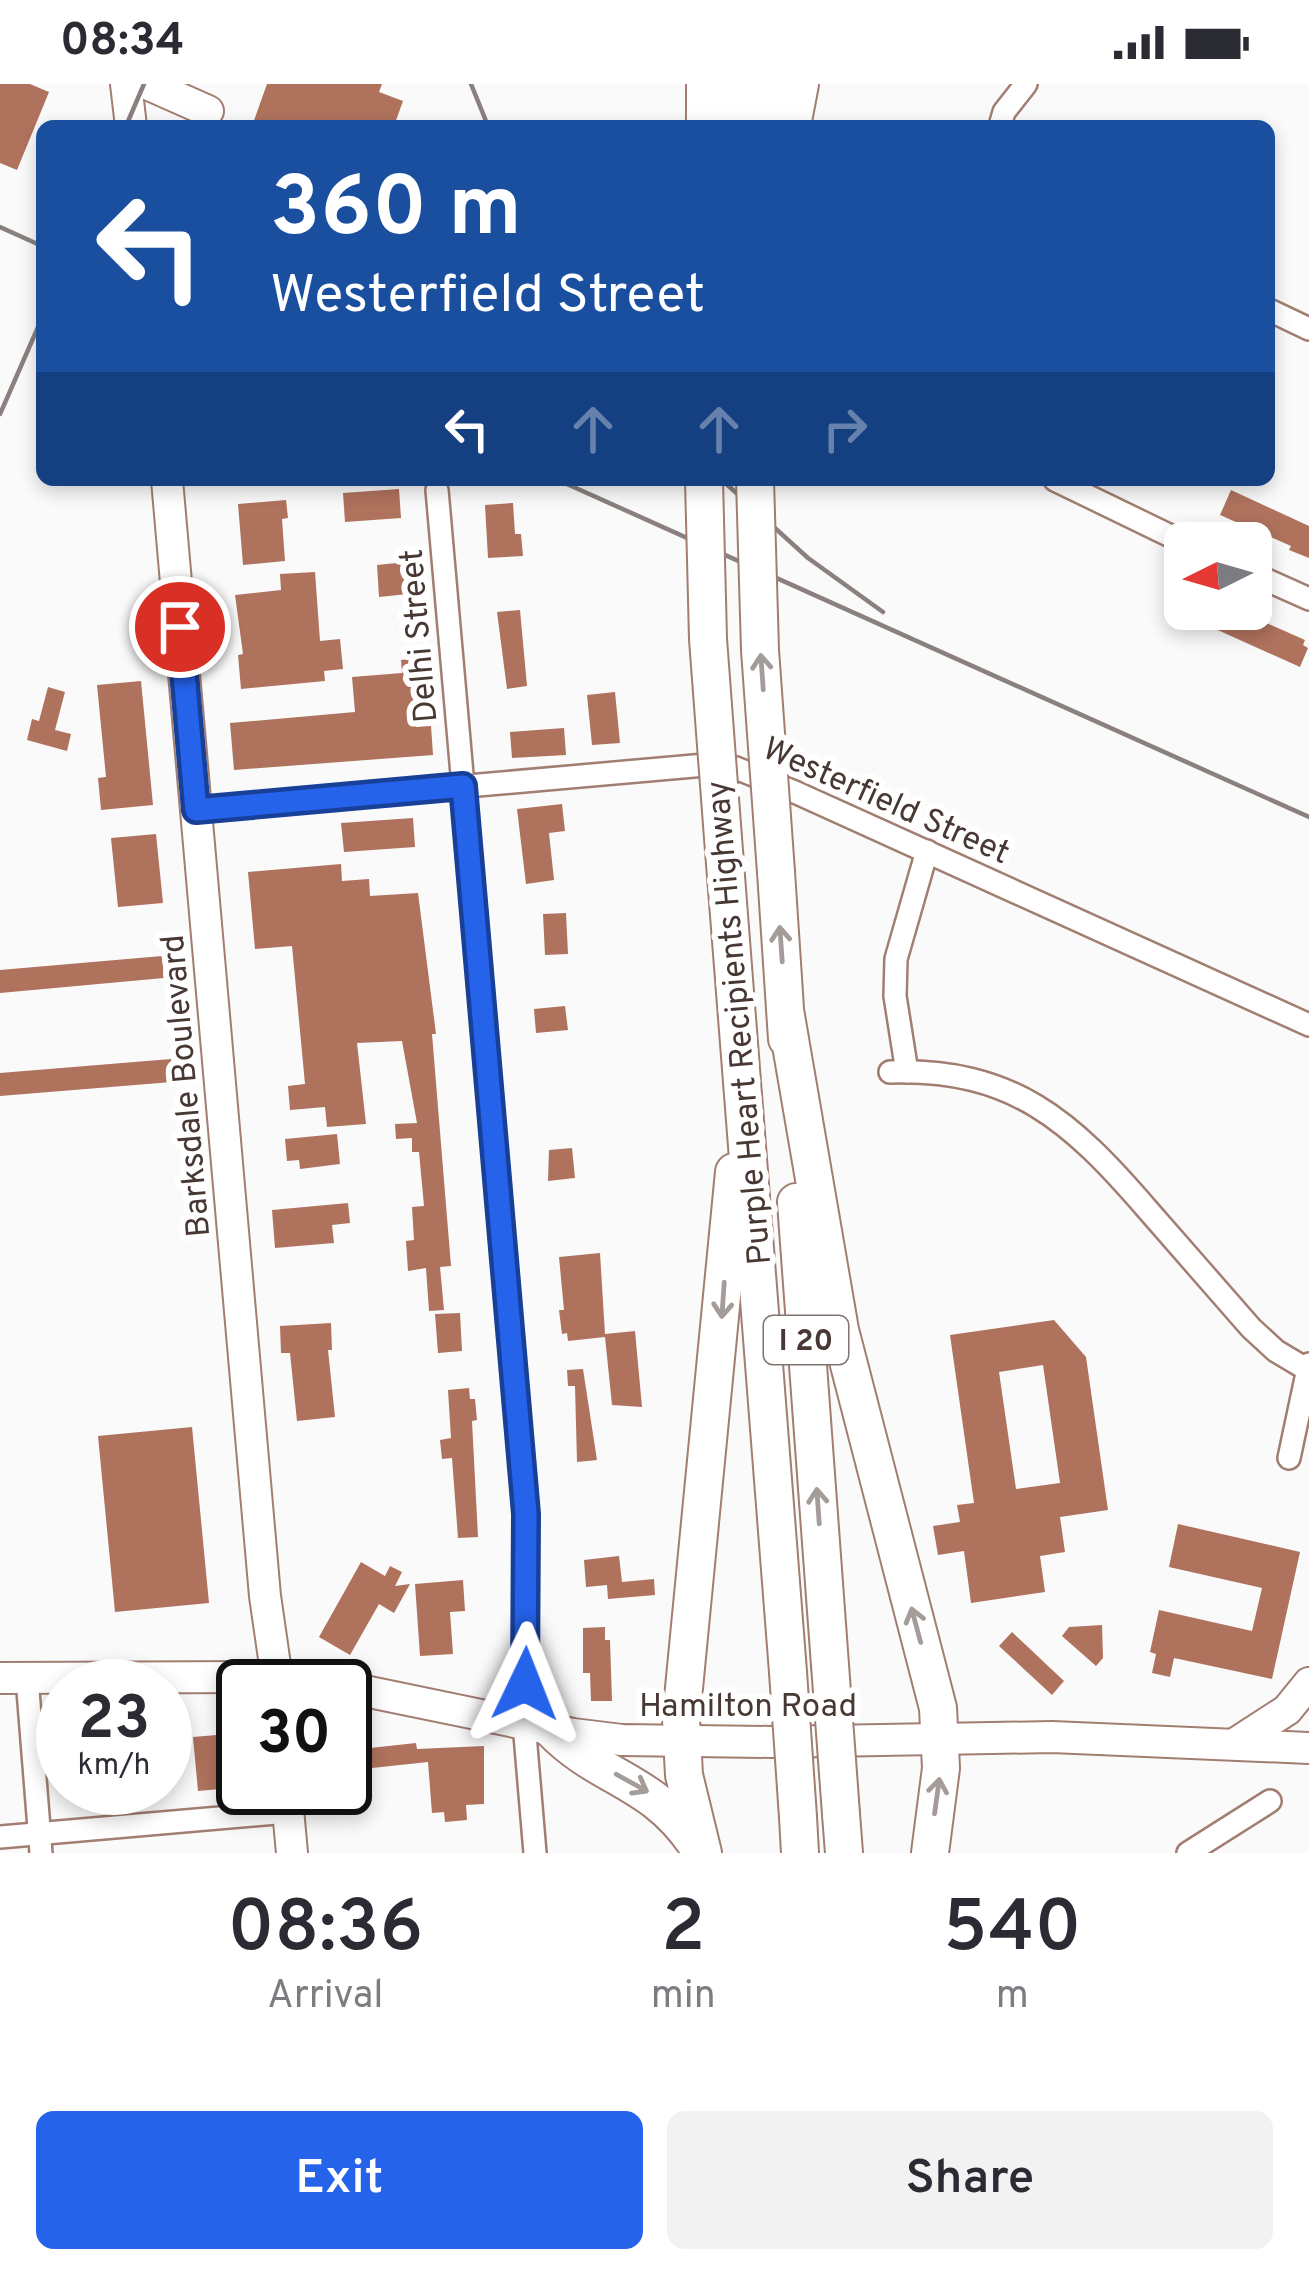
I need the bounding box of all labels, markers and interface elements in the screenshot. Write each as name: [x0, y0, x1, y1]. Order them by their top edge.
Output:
text: 08:34: [60, 14, 185, 71]
text: 360 m: [270, 159, 522, 265]
icon: left: [72, 168, 228, 324]
text: Westerfield Street: [270, 263, 705, 332]
icon: left: [434, 396, 500, 462]
icon: ahead: [560, 396, 626, 462]
icon: ahead: [686, 396, 752, 462]
icon: right: [812, 396, 878, 462]
north arrow: [1164, 522, 1272, 630]
map controls: [1164, 522, 1272, 630]
street label: Delhi Street: [392, 547, 449, 724]
pin: [129, 576, 231, 678]
icon: arrive: [147, 594, 213, 660]
one-way arrow: [750, 653, 773, 692]
street label: Westerfield Street: [755, 729, 1015, 876]
street label: Purple Heart Recipients Highway: [699, 779, 783, 1267]
one-way arrow: [769, 925, 792, 964]
street label: Barksdale Boulevard: [154, 933, 222, 1239]
one-way arrow: [712, 1280, 735, 1319]
road number: I 20: [764, 1316, 848, 1364]
one-way arrow: [806, 1487, 829, 1526]
one-way arrow: [904, 1606, 926, 1644]
position arrow: [462, 1621, 588, 1747]
speed limit sign: 30: [216, 1659, 372, 1815]
text: 23: [78, 1684, 150, 1760]
street label: Hamilton Road: [639, 1687, 857, 1729]
text: km/h: [78, 1748, 150, 1785]
one-way arrow: [614, 1772, 649, 1796]
one-way arrow: [926, 1777, 949, 1816]
text: 08:36: [227, 1885, 423, 1977]
text: 2: [661, 1885, 705, 1977]
text: 540: [943, 1885, 1082, 1977]
text: Arrival: [267, 1973, 384, 2022]
text: min: [651, 1973, 716, 2022]
text: m: [996, 1973, 1029, 2022]
button: Exit: [36, 2111, 643, 2249]
button: Share: [667, 2111, 1273, 2249]

